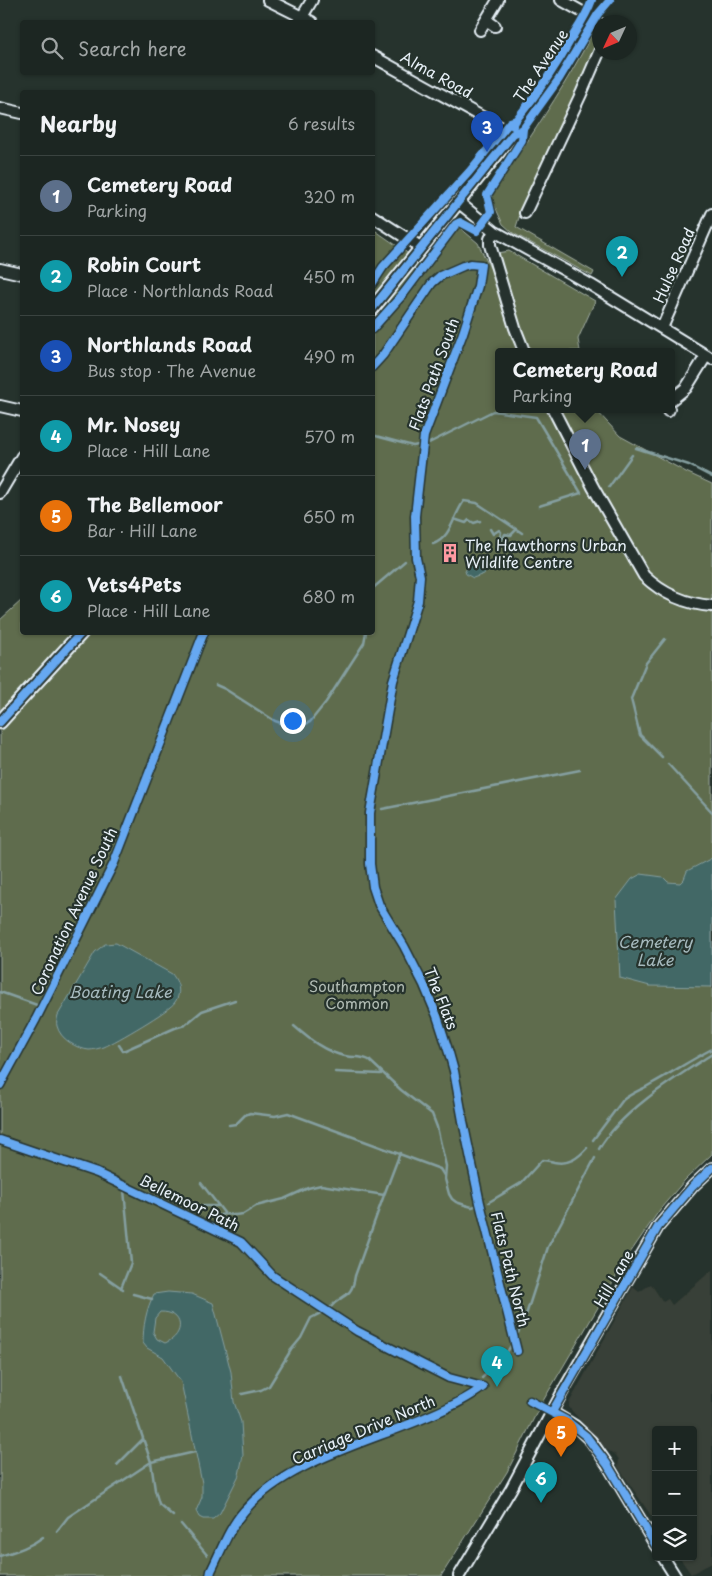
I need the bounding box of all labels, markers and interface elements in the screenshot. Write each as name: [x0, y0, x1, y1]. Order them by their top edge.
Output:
north arrow: [592, 15, 637, 60]
search box: [20, 20, 375, 75]
street label: The Avenue: [507, 24, 573, 106]
icon: search: [38, 34, 66, 62]
text: Search here: [78, 34, 187, 62]
street label: Alma Road: [397, 45, 477, 103]
text: Nearby: [40, 107, 117, 139]
text: 6 results: [288, 111, 355, 135]
pin: 3: [471, 111, 503, 152]
text: Cemetery Road: [87, 170, 232, 198]
text: 1: [52, 184, 60, 208]
text: 320 m: [304, 184, 355, 208]
text: Parking: [87, 198, 147, 222]
street label: Hulse Road: [646, 224, 700, 306]
pin: 2: [606, 236, 638, 277]
text: Robin Court: [87, 250, 201, 278]
text: 2: [50, 264, 62, 288]
text: 450 m: [303, 264, 355, 288]
text: Place · Northlands Road: [87, 278, 273, 302]
street label: Flats Path South: [402, 314, 464, 434]
text: Northlands Road: [87, 330, 252, 358]
text: 3: [51, 344, 61, 368]
text: 490 m: [304, 344, 355, 368]
popup: [495, 348, 675, 413]
text: Cemetery Road: [512, 355, 658, 383]
text: Bus stop · The Avenue: [87, 358, 256, 382]
text: Parking: [512, 383, 572, 407]
text: Mr. Nosey: [87, 410, 180, 438]
text: 4: [51, 424, 61, 448]
text: 570 m: [304, 424, 355, 448]
pin: 1: [569, 429, 601, 470]
text: Place · Hill Lane: [87, 438, 211, 462]
text: The Bellemoor: [87, 490, 223, 518]
text: 5: [51, 504, 61, 528]
text: 650 m: [303, 504, 355, 528]
text: Bar · Hill Lane: [87, 518, 197, 542]
place label: The Hawthorns Urban Wildlife Centre: [465, 533, 627, 573]
building icon: The Hawthorns Urban Wildlife Centre: [439, 542, 461, 564]
text: Vets4Pets: [87, 570, 181, 598]
text: 6: [50, 584, 62, 608]
text: 680 m: [302, 584, 355, 608]
text: Place · Hill Lane: [87, 598, 211, 622]
your location: [280, 708, 306, 734]
street label: Coronation Avenue South: [24, 823, 122, 999]
water label: Cemetery Lake: [618, 929, 694, 971]
street label: The Flats: [419, 963, 465, 1033]
park label: Southampton Common: [309, 974, 405, 1014]
water label: Boating Lake: [69, 979, 173, 1003]
street label: Bellemoor Path: [136, 1168, 244, 1236]
street label: Flats Path North: [486, 1209, 536, 1329]
street label: Hill Lane: [587, 1245, 639, 1311]
pin: 4: [481, 1346, 513, 1387]
street label: Carriage Drive North: [288, 1388, 438, 1470]
pin: 5: [545, 1416, 577, 1457]
map controls: [652, 1426, 697, 1561]
button: +: [652, 1426, 697, 1471]
pin: 6: [525, 1462, 557, 1503]
button: −: [652, 1471, 697, 1516]
button: layers: [652, 1516, 697, 1561]

